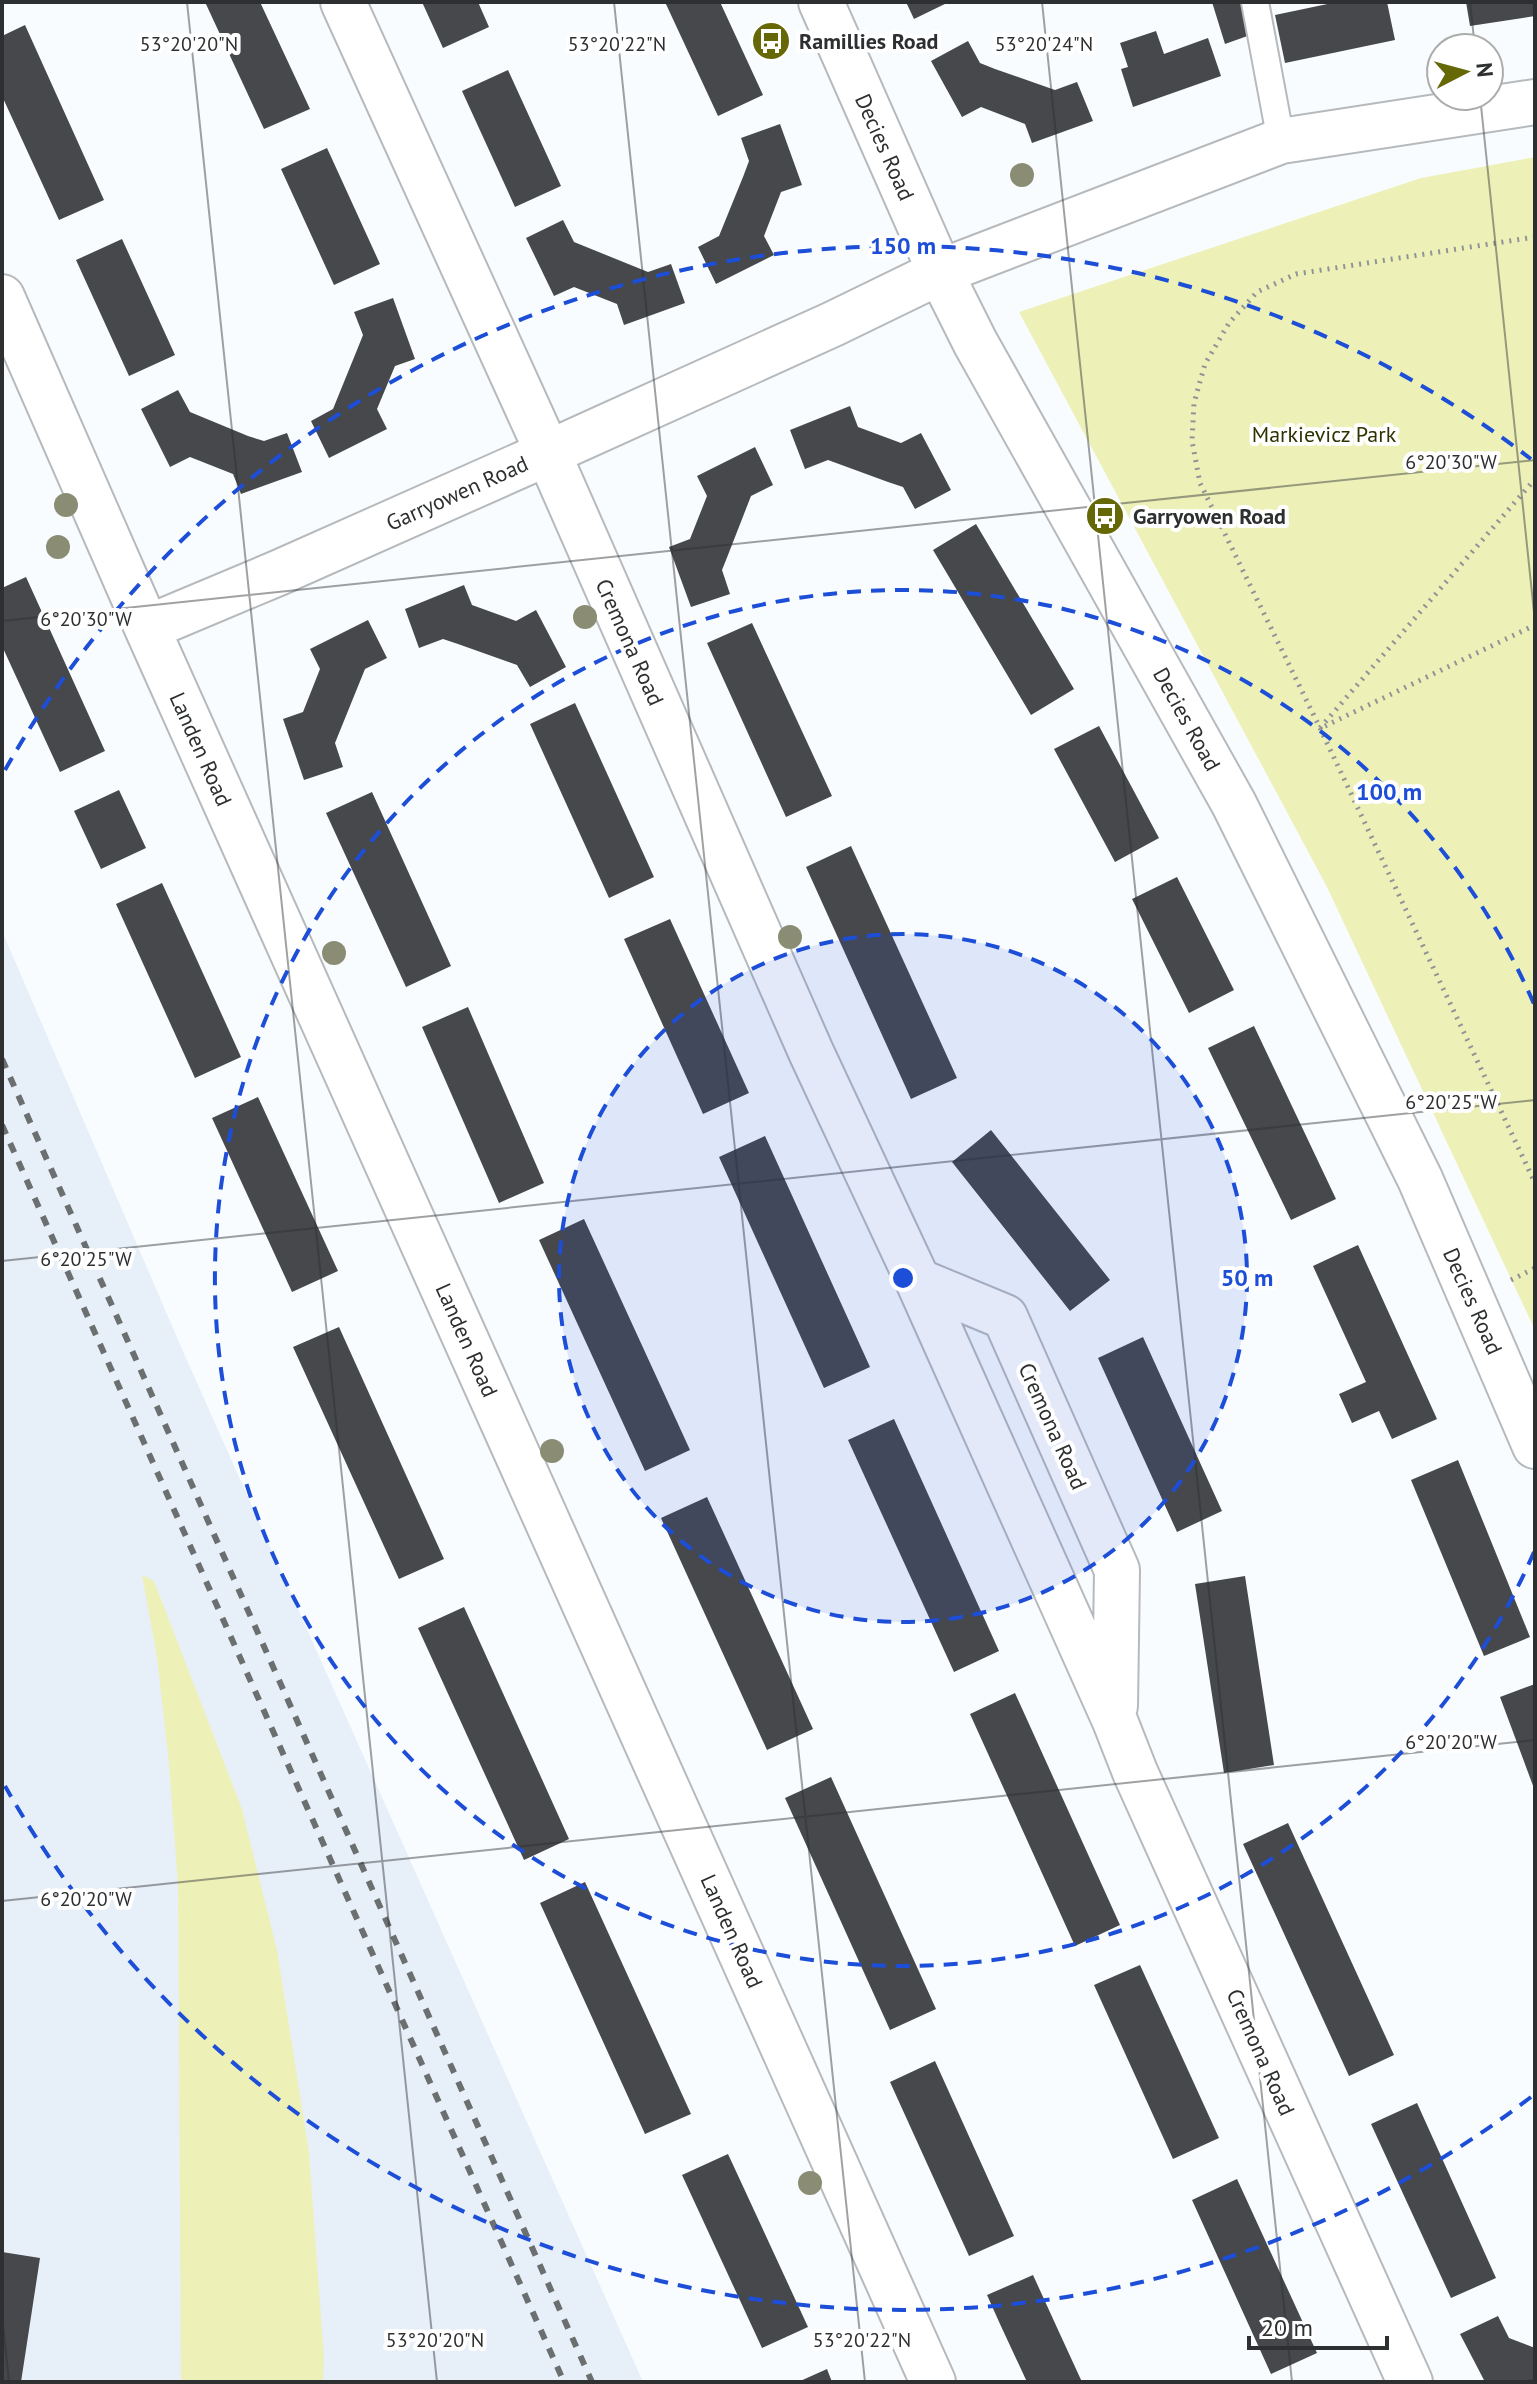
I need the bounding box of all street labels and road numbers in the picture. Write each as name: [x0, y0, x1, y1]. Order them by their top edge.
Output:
street label: Decies Road: [849, 89, 921, 205]
street label: Garryowen Road: [382, 449, 532, 537]
street label: Cremona Road: [590, 574, 670, 710]
street label: Decies Road: [1147, 662, 1227, 776]
street label: Landen Road: [164, 688, 238, 810]
street label: Decies Road: [1437, 1243, 1509, 1359]
street label: Landen Road: [430, 1279, 504, 1401]
street label: Cremona Road: [1013, 1358, 1093, 1494]
street label: Landen Road: [695, 1870, 769, 1992]
street label: Cremona Road: [1221, 1984, 1301, 2120]

